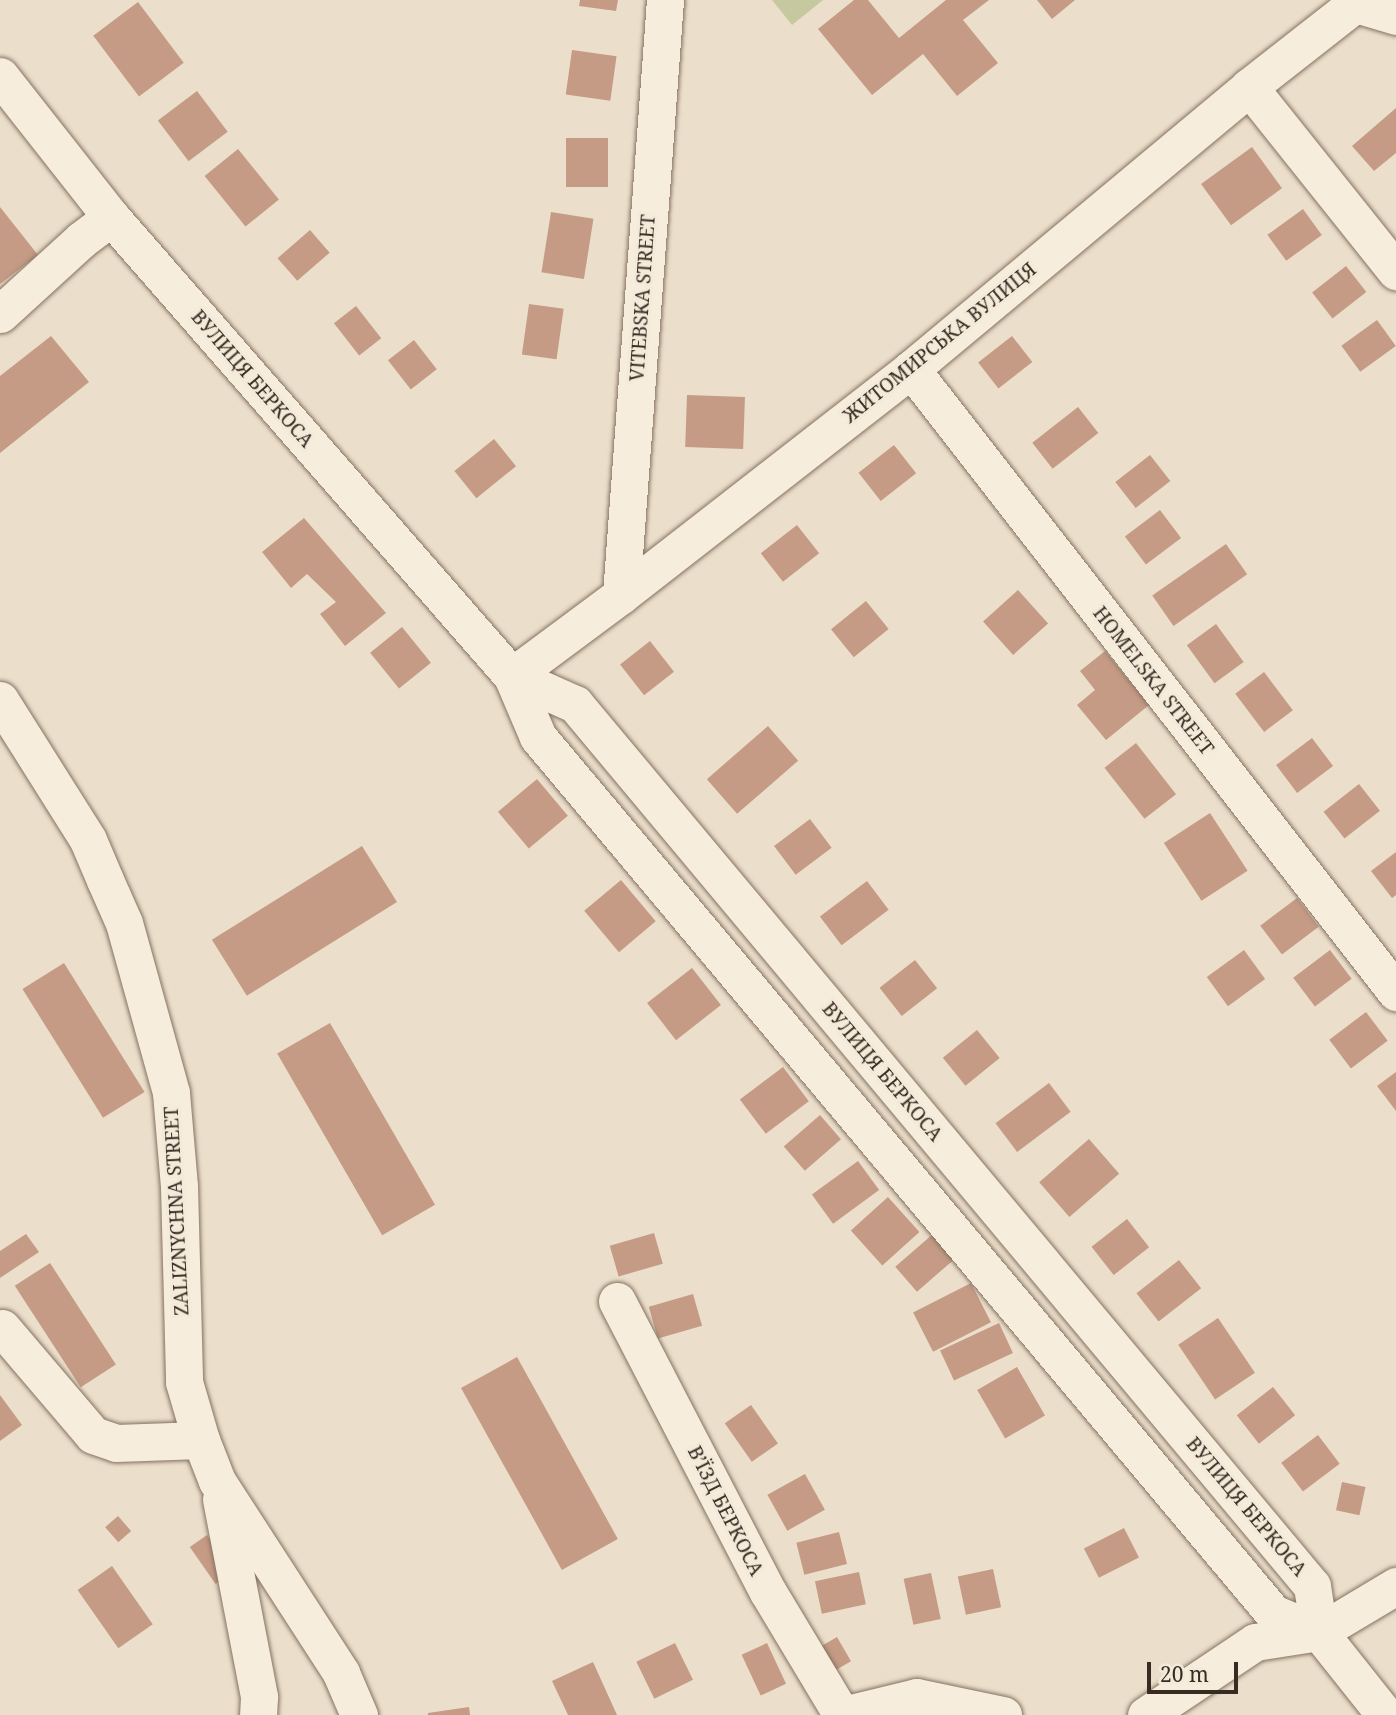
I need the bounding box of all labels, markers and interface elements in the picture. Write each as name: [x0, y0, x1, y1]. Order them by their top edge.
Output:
street label: VITEBSKA STREET: [626, 214, 660, 382]
street label: ЖИТОМИРСЬКА ВУЛИЦЯ: [839, 258, 1041, 428]
street label: ВУЛИЦЯ БЕРКОСА: [186, 306, 318, 452]
street label: HOMELSKA STREET: [1088, 602, 1218, 760]
street label: ВУЛИЦЯ БЕРКОСА: [817, 998, 947, 1146]
street label: ZALIZNYCHNA STREET: [160, 1106, 194, 1316]
street label: ВУЛИЦЯ БЕРКОСА: [1181, 1433, 1311, 1581]
street label: В’ЇЗД БЕРКОСА: [682, 1442, 768, 1580]
scale bar: [1151, 1648, 1242, 1692]
text: 20 m: [1160, 1660, 1209, 1688]

